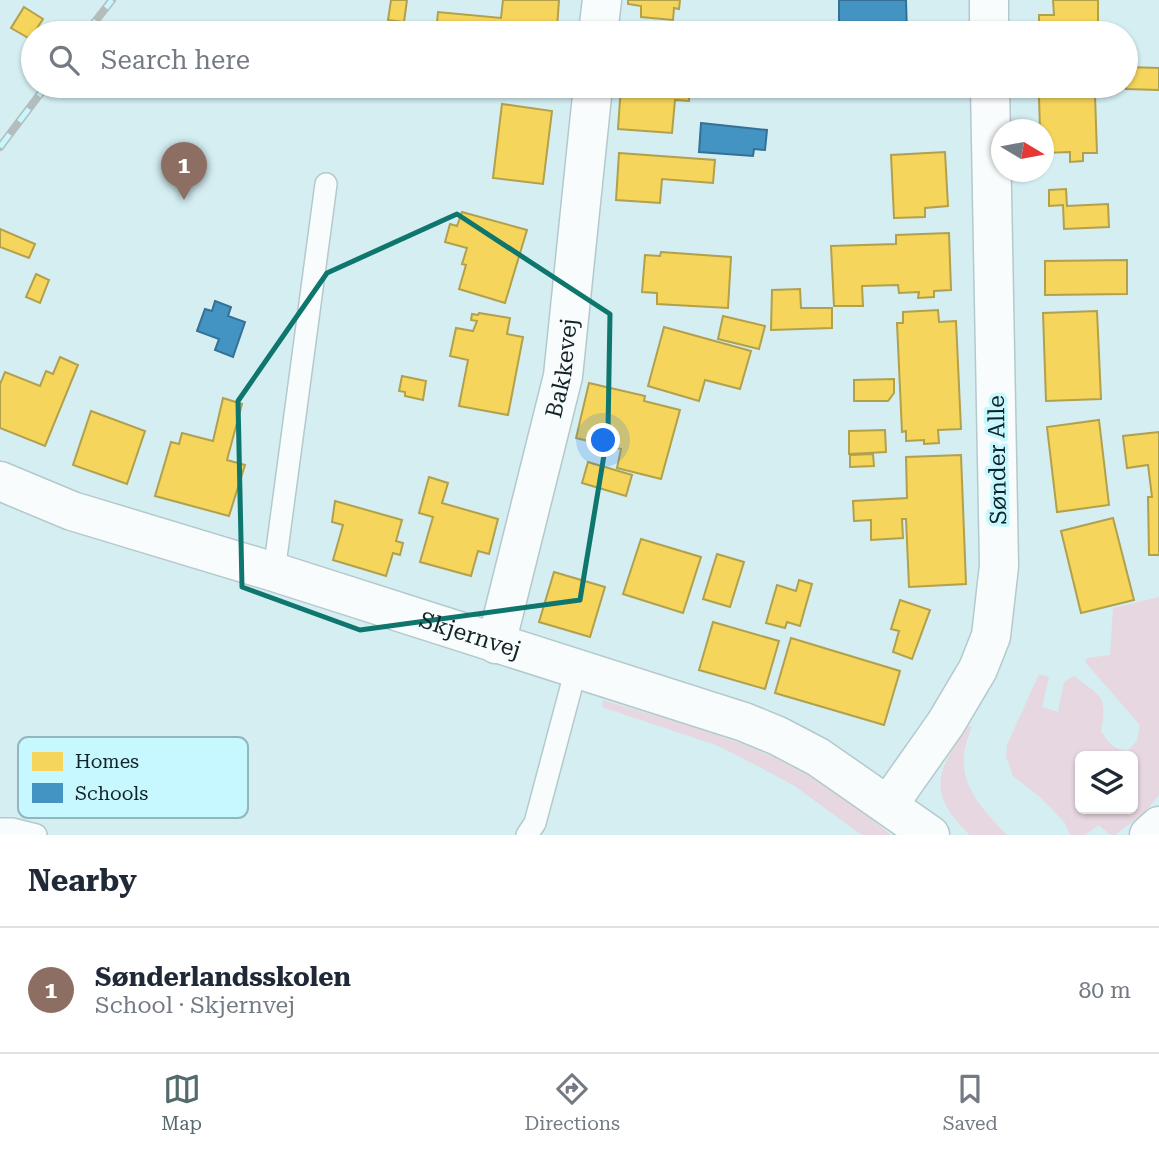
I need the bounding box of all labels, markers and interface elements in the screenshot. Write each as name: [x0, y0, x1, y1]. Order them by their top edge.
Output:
search box: [21, 21, 1138, 98]
icon: search: [45, 41, 83, 79]
text: Search here: [101, 45, 250, 75]
north arrow: [991, 119, 1054, 182]
pin: 1: [161, 142, 207, 200]
street label: Bakkevej: [540, 317, 583, 421]
street label: Sønder Alle: [983, 395, 1012, 525]
your location: [586, 423, 620, 457]
street label: Skjernvej: [416, 606, 524, 664]
legend: [18, 737, 248, 818]
text: Homes: [75, 750, 139, 773]
map controls: [1075, 751, 1138, 814]
button: layers: [1075, 751, 1138, 814]
text: Schools: [75, 782, 148, 805]
text: Nearby: [28, 863, 137, 898]
text: Sønderlandsskolen: [95, 962, 351, 992]
text: 1: [45, 977, 57, 1004]
text: 80 m: [1078, 977, 1131, 1004]
text: School · Skjernvej: [95, 992, 295, 1019]
tab: Map: [161, 1070, 202, 1135]
tab: Directions: [524, 1070, 620, 1135]
tab: Saved: [943, 1070, 998, 1135]

